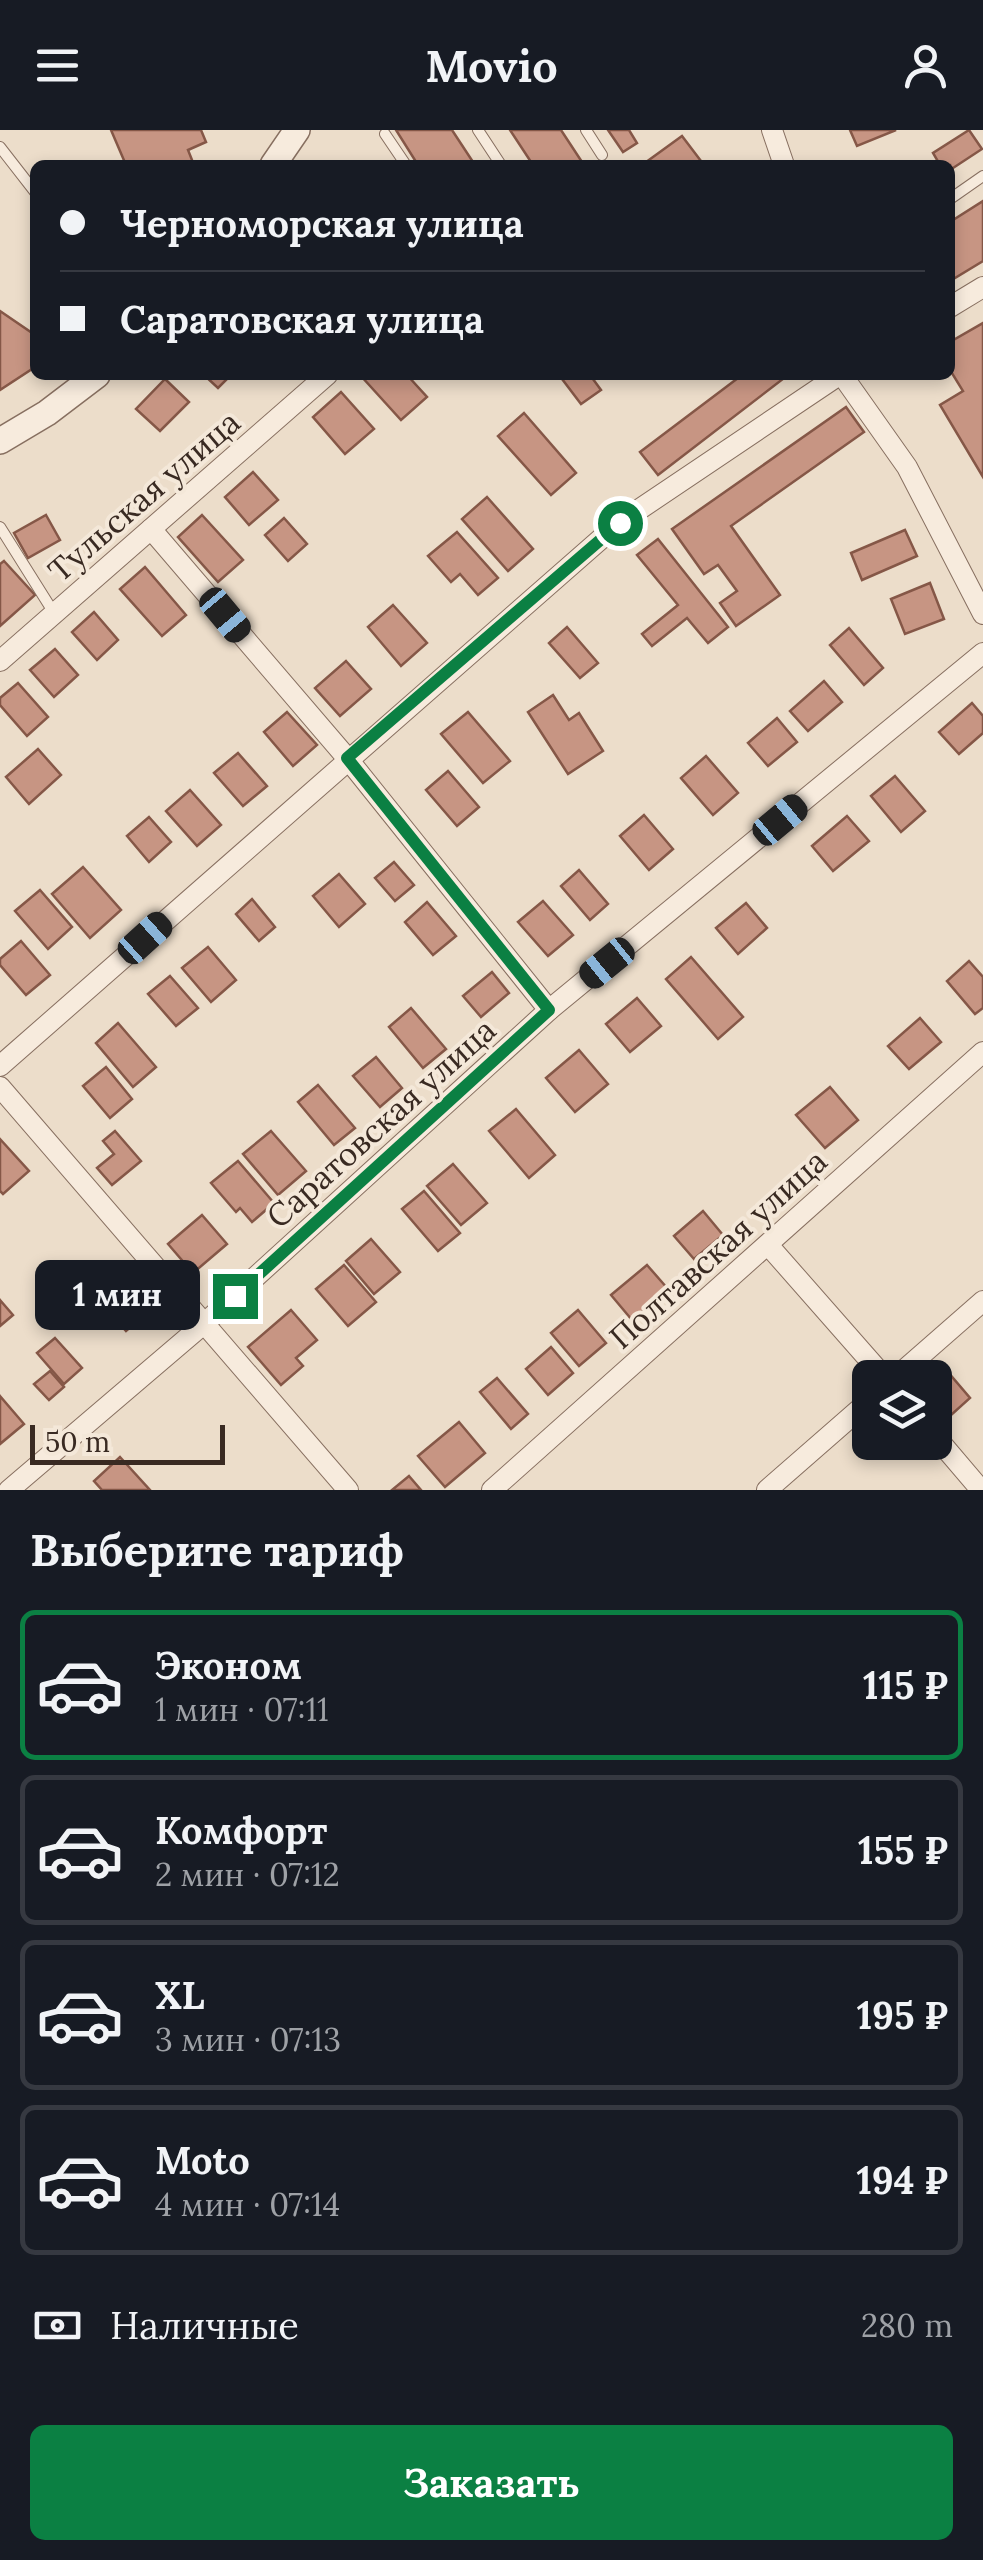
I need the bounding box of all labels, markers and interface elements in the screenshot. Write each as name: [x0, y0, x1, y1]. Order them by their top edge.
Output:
text: Movio: [425, 37, 558, 94]
icon: menu: [30, 38, 85, 93]
icon: person: [898, 38, 953, 93]
text: Черноморская улица: [120, 199, 524, 247]
text: Саратовская улица: [120, 295, 484, 343]
street label: Тульская улица: [40, 401, 248, 591]
route start: [598, 501, 643, 546]
car: [194, 582, 256, 648]
car: [747, 789, 813, 851]
car: [113, 907, 177, 969]
car: [574, 932, 640, 994]
street label: Саратовская улица: [258, 1009, 504, 1237]
street label: Полтавская улица: [601, 1140, 835, 1358]
callout: 1 мин: [35, 1261, 200, 1331]
text: 1 мин: [73, 1274, 162, 1315]
route end: [213, 1274, 258, 1319]
map controls: [852, 1360, 952, 1460]
button: layers: [852, 1360, 952, 1460]
scale bar: [30, 1420, 225, 1464]
text: 50 m: [45, 1424, 110, 1460]
text: Выберите тариф: [30, 1521, 404, 1578]
icon: car: [35, 1640, 125, 1730]
text: Эконом: [155, 1641, 302, 1689]
text: 115 ₽: [863, 1661, 948, 1709]
text: 1 мин · 07:11: [155, 1689, 329, 1730]
icon: car: [35, 1805, 125, 1895]
text: Комфорт: [155, 1806, 327, 1854]
text: 155 ₽: [858, 1826, 948, 1874]
text: 2 мин · 07:12: [155, 1854, 340, 1895]
icon: car: [35, 1970, 125, 2060]
text: XL: [155, 1971, 205, 2019]
text: 195 ₽: [857, 1991, 948, 2039]
text: 3 мин · 07:13: [155, 2019, 341, 2060]
icon: car: [35, 2135, 125, 2225]
text: Moto: [155, 2136, 250, 2184]
text: 194 ₽: [856, 2156, 948, 2204]
text: 4 мин · 07:14: [155, 2184, 340, 2225]
icon: cash: [30, 2298, 85, 2353]
text: Наличные: [110, 2301, 299, 2349]
text: 280 m: [861, 2305, 953, 2346]
button: Заказать: [30, 2425, 953, 2540]

